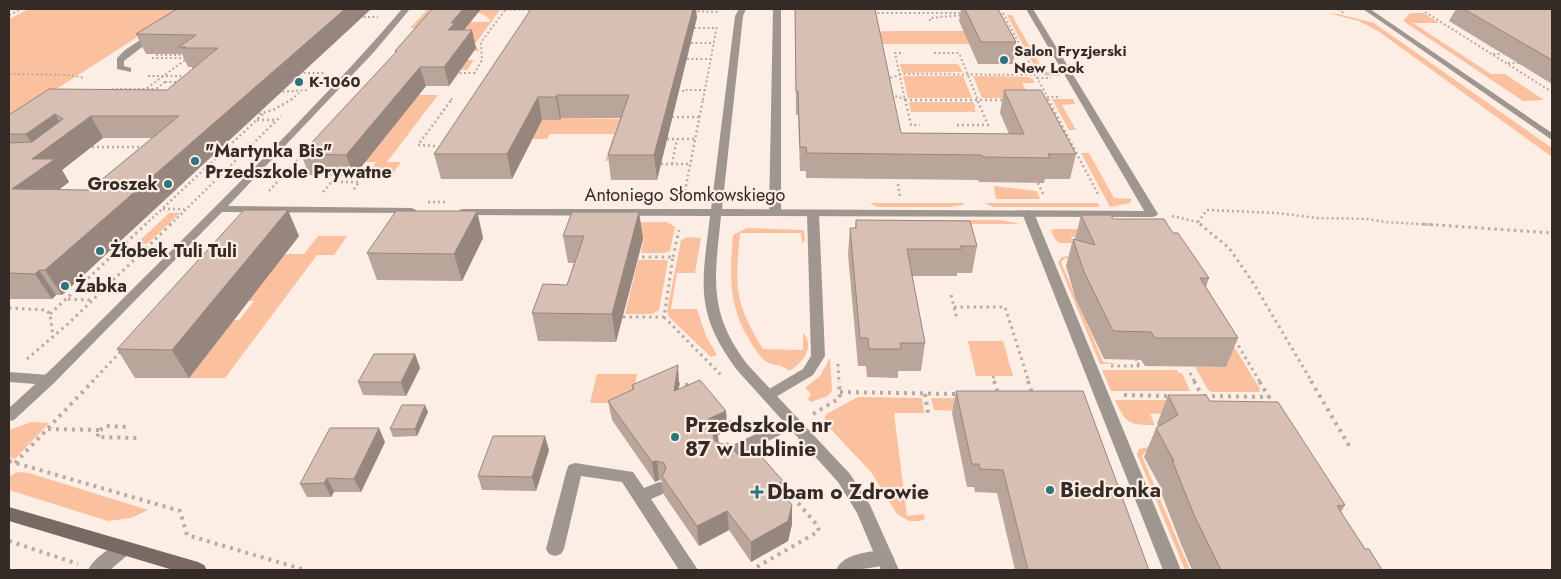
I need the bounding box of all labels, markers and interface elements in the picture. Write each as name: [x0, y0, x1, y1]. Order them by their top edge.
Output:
place label: Salon Fryzjerski New Look: [1014, 40, 1127, 79]
marker: Salon Fryzjerski New Look: [998, 54, 1010, 66]
place label: K-1060: [309, 71, 360, 93]
marker: K-1060: [293, 76, 305, 88]
place label: "Martynka Bis" Przedszkole Prywatne: [205, 138, 392, 185]
marker: "Martynka Bis" Przedszkole Prywatne: [189, 155, 201, 167]
place label: Groszek: [88, 171, 159, 197]
marker: Groszek: [162, 178, 174, 190]
street label: Antoniego Słomkowskiego: [585, 182, 786, 208]
place label: Żłobek Tuli Tuli: [110, 238, 237, 264]
marker: Żłobek Tuli Tuli: [94, 245, 106, 257]
place label: Żabka: [75, 273, 127, 299]
marker: Żabka: [59, 280, 71, 292]
place label: Przedszkole nr 87 w Lublinie: [685, 410, 832, 464]
marker: Przedszkole nr 87 w Lublinie: [669, 431, 681, 443]
place label: Biedronka: [1060, 475, 1161, 505]
place label: Dbam o Zdrowie: [767, 477, 929, 507]
marker: Biedronka: [1044, 484, 1056, 496]
marker: Dbam o Zdrowie: [751, 486, 763, 498]

